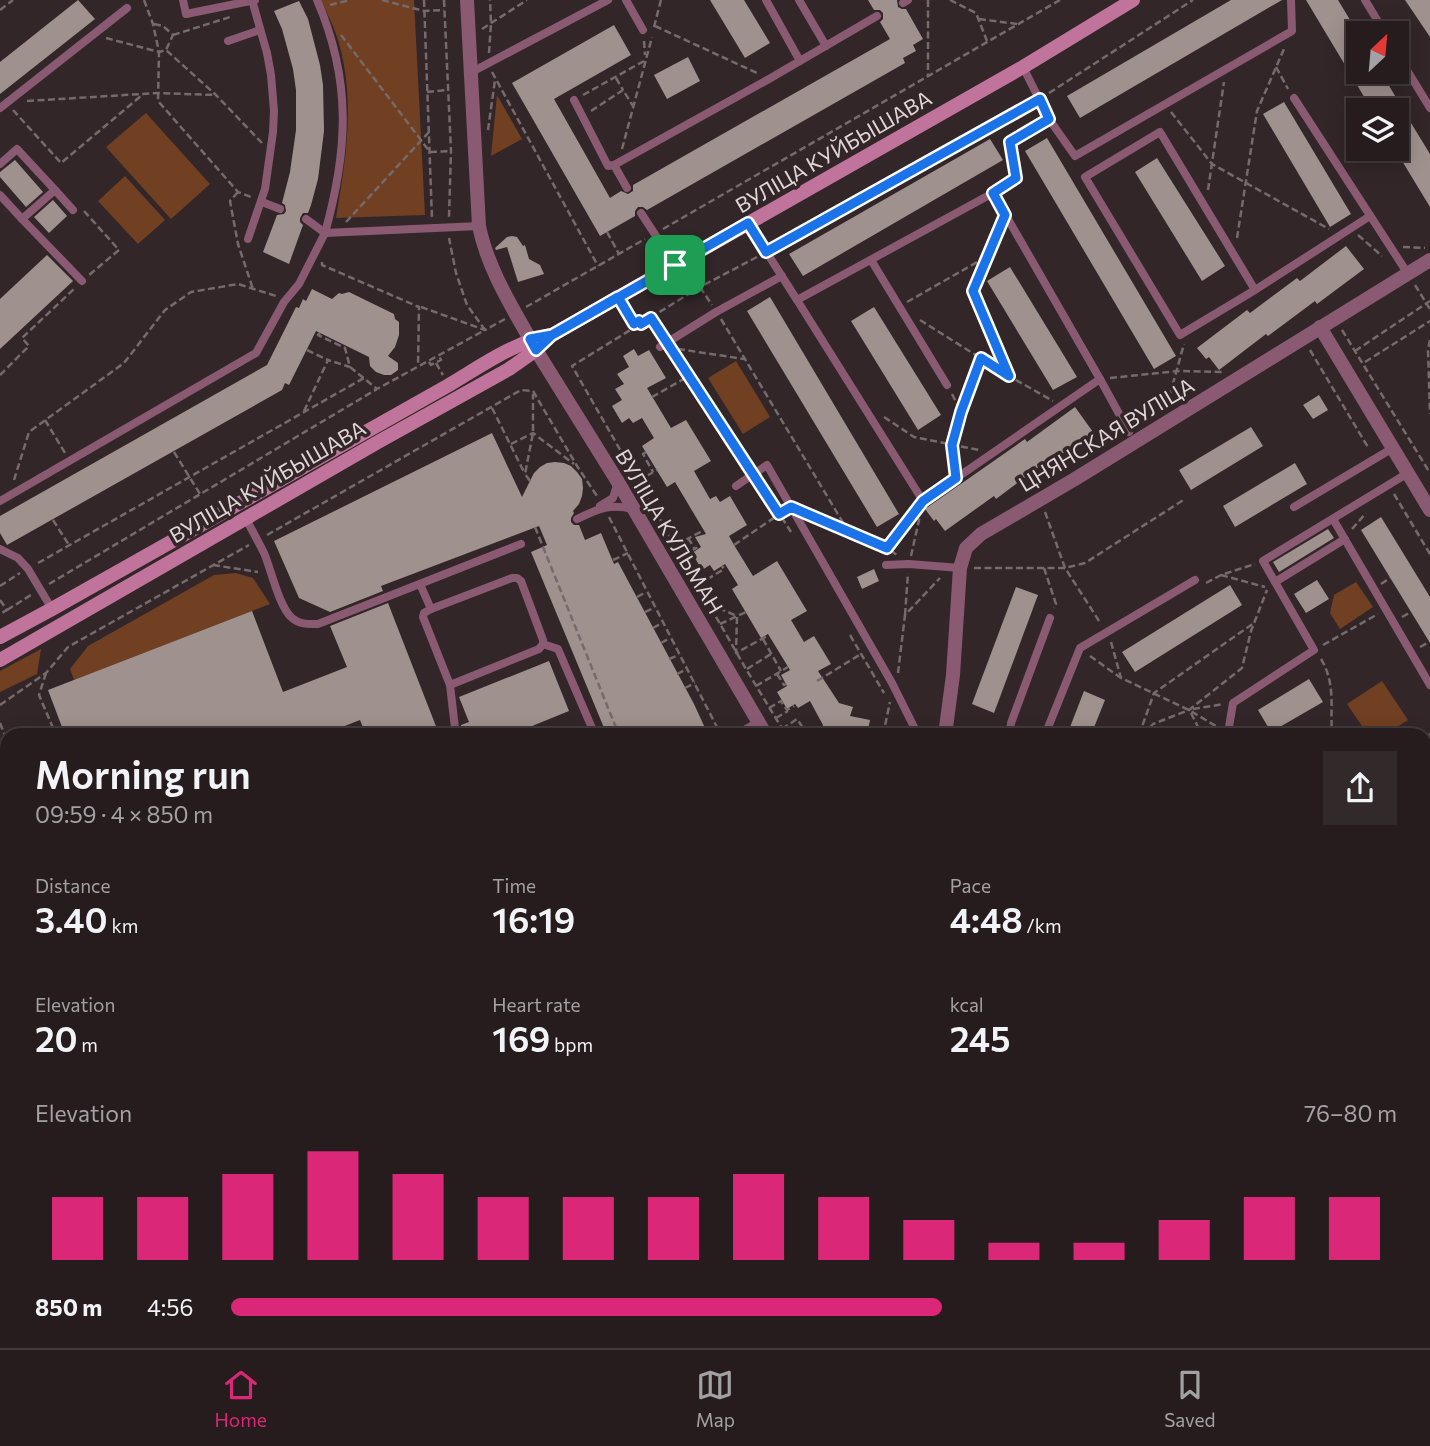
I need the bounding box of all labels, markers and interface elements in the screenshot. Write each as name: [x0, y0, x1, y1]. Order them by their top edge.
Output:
north arrow: [1346, 21, 1409, 84]
map controls: [1346, 21, 1409, 161]
street label: ВУЛІЦА КУЙБЫШАВА: [731, 85, 935, 217]
button: layers: [1346, 98, 1409, 161]
pin: [645, 235, 705, 295]
icon: arrive: [656, 246, 694, 284]
street label: ЦНЯНСКАЯ ВУЛІЦА: [1014, 372, 1198, 496]
street label: ВУЛІЦА КУЙБЫШАВА: [165, 415, 369, 547]
street label: ВУЛІЦА КУЛЬМАН: [611, 444, 729, 618]
text: Morning run: [35, 750, 251, 797]
button: share: [1323, 751, 1397, 825]
text: 09:59 · 4 × 850 m: [35, 800, 213, 828]
text: Distance: [35, 874, 111, 897]
text: Time: [492, 874, 536, 897]
text: Pace: [950, 874, 991, 897]
text: 3.40: [35, 897, 108, 940]
text: 16:19: [492, 897, 575, 940]
text: 4:48: [950, 897, 1023, 940]
text: km: [108, 914, 138, 937]
text: /km: [1023, 914, 1062, 937]
text: Elevation: [35, 993, 115, 1016]
text: Heart rate: [492, 993, 581, 1016]
text: kcal: [950, 993, 984, 1016]
text: 20: [35, 1016, 78, 1059]
text: 169: [492, 1016, 550, 1059]
text: 245: [950, 1016, 1011, 1059]
text: m: [78, 1033, 98, 1056]
text: bpm: [550, 1033, 593, 1056]
text: Elevation: [35, 1099, 132, 1127]
text: 76–80 m: [1304, 1099, 1397, 1127]
text: 850 m: [35, 1293, 102, 1321]
text: 4:56: [147, 1293, 193, 1321]
tab: Home: [215, 1366, 267, 1431]
tab: Map: [696, 1366, 735, 1431]
tab: Saved: [1164, 1366, 1215, 1431]

